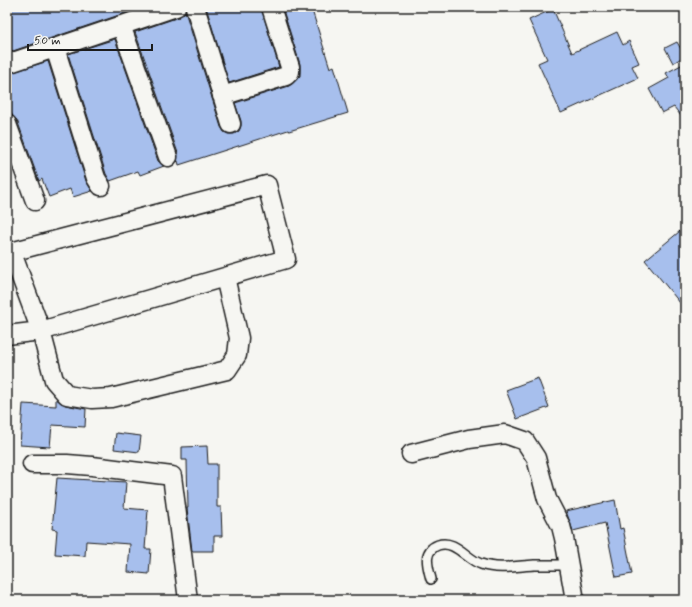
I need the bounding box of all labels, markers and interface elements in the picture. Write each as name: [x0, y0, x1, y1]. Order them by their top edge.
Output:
scale bar: [28, 26, 152, 52]
text: 50 m: [34, 33, 61, 49]

